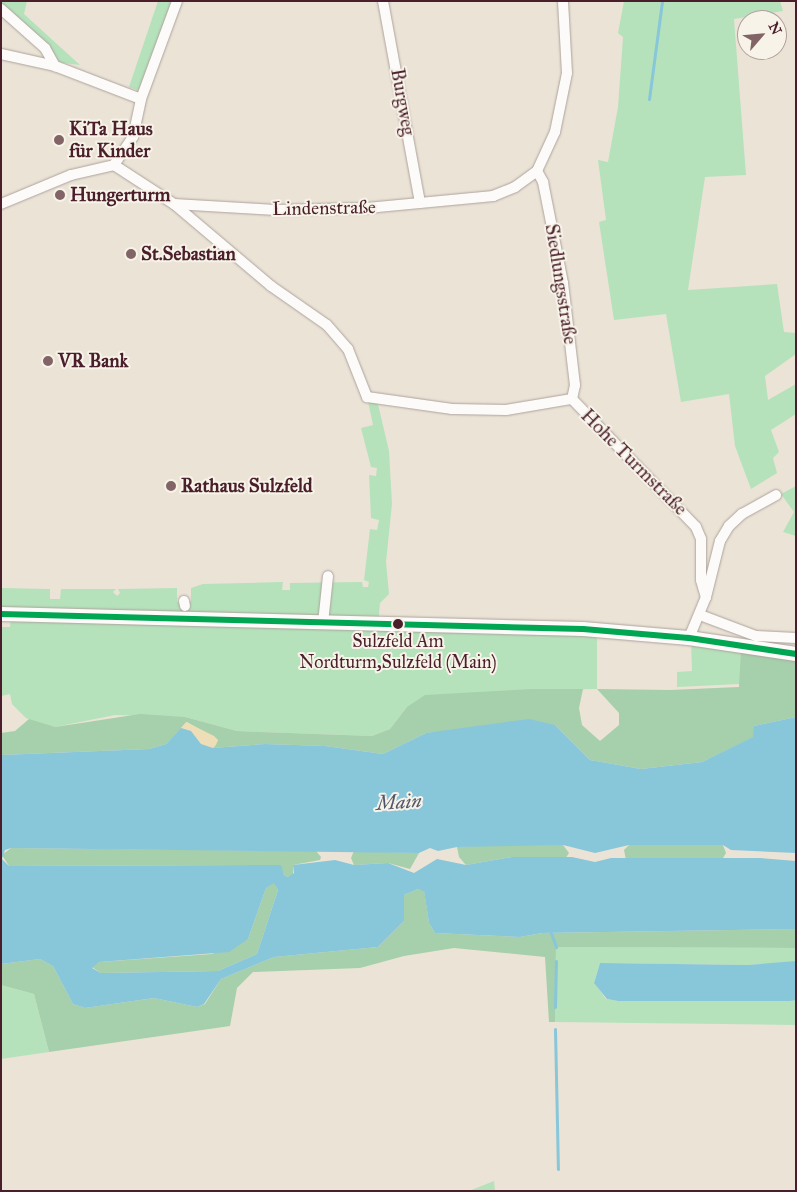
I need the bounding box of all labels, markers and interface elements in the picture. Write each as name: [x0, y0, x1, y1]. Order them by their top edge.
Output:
north arrow: [737, 10, 787, 60]
text: N: [765, 19, 785, 38]
street label: Burgweg: [386, 67, 420, 137]
place label: KiTa Haus für Kinder: [69, 118, 153, 162]
marker: KiTa Haus für Kinder: [53, 134, 65, 146]
place label: Hungerturm: [70, 184, 170, 206]
marker: Hungerturm: [54, 189, 66, 201]
street label: Lindenstraße: [272, 196, 376, 220]
street label: Siedlungsstraße: [540, 222, 582, 346]
place label: St.Sebastian: [141, 243, 236, 265]
marker: St.Sebastian: [125, 248, 137, 260]
place label: VR Bank: [58, 350, 128, 372]
marker: VR Bank: [42, 355, 54, 367]
street label: Hohe Turmstraße: [576, 404, 692, 520]
place label: Rathaus Sulzfeld: [181, 475, 313, 497]
marker: Rathaus Sulzfeld: [165, 480, 177, 492]
marker: Sulzfeld Am Nordturm,Sulzfeld (Main): [393, 619, 403, 629]
place label: Sulzfeld Am Nordturm,Sulzfeld (Main): [299, 631, 497, 674]
water label: Main: [376, 789, 422, 815]

